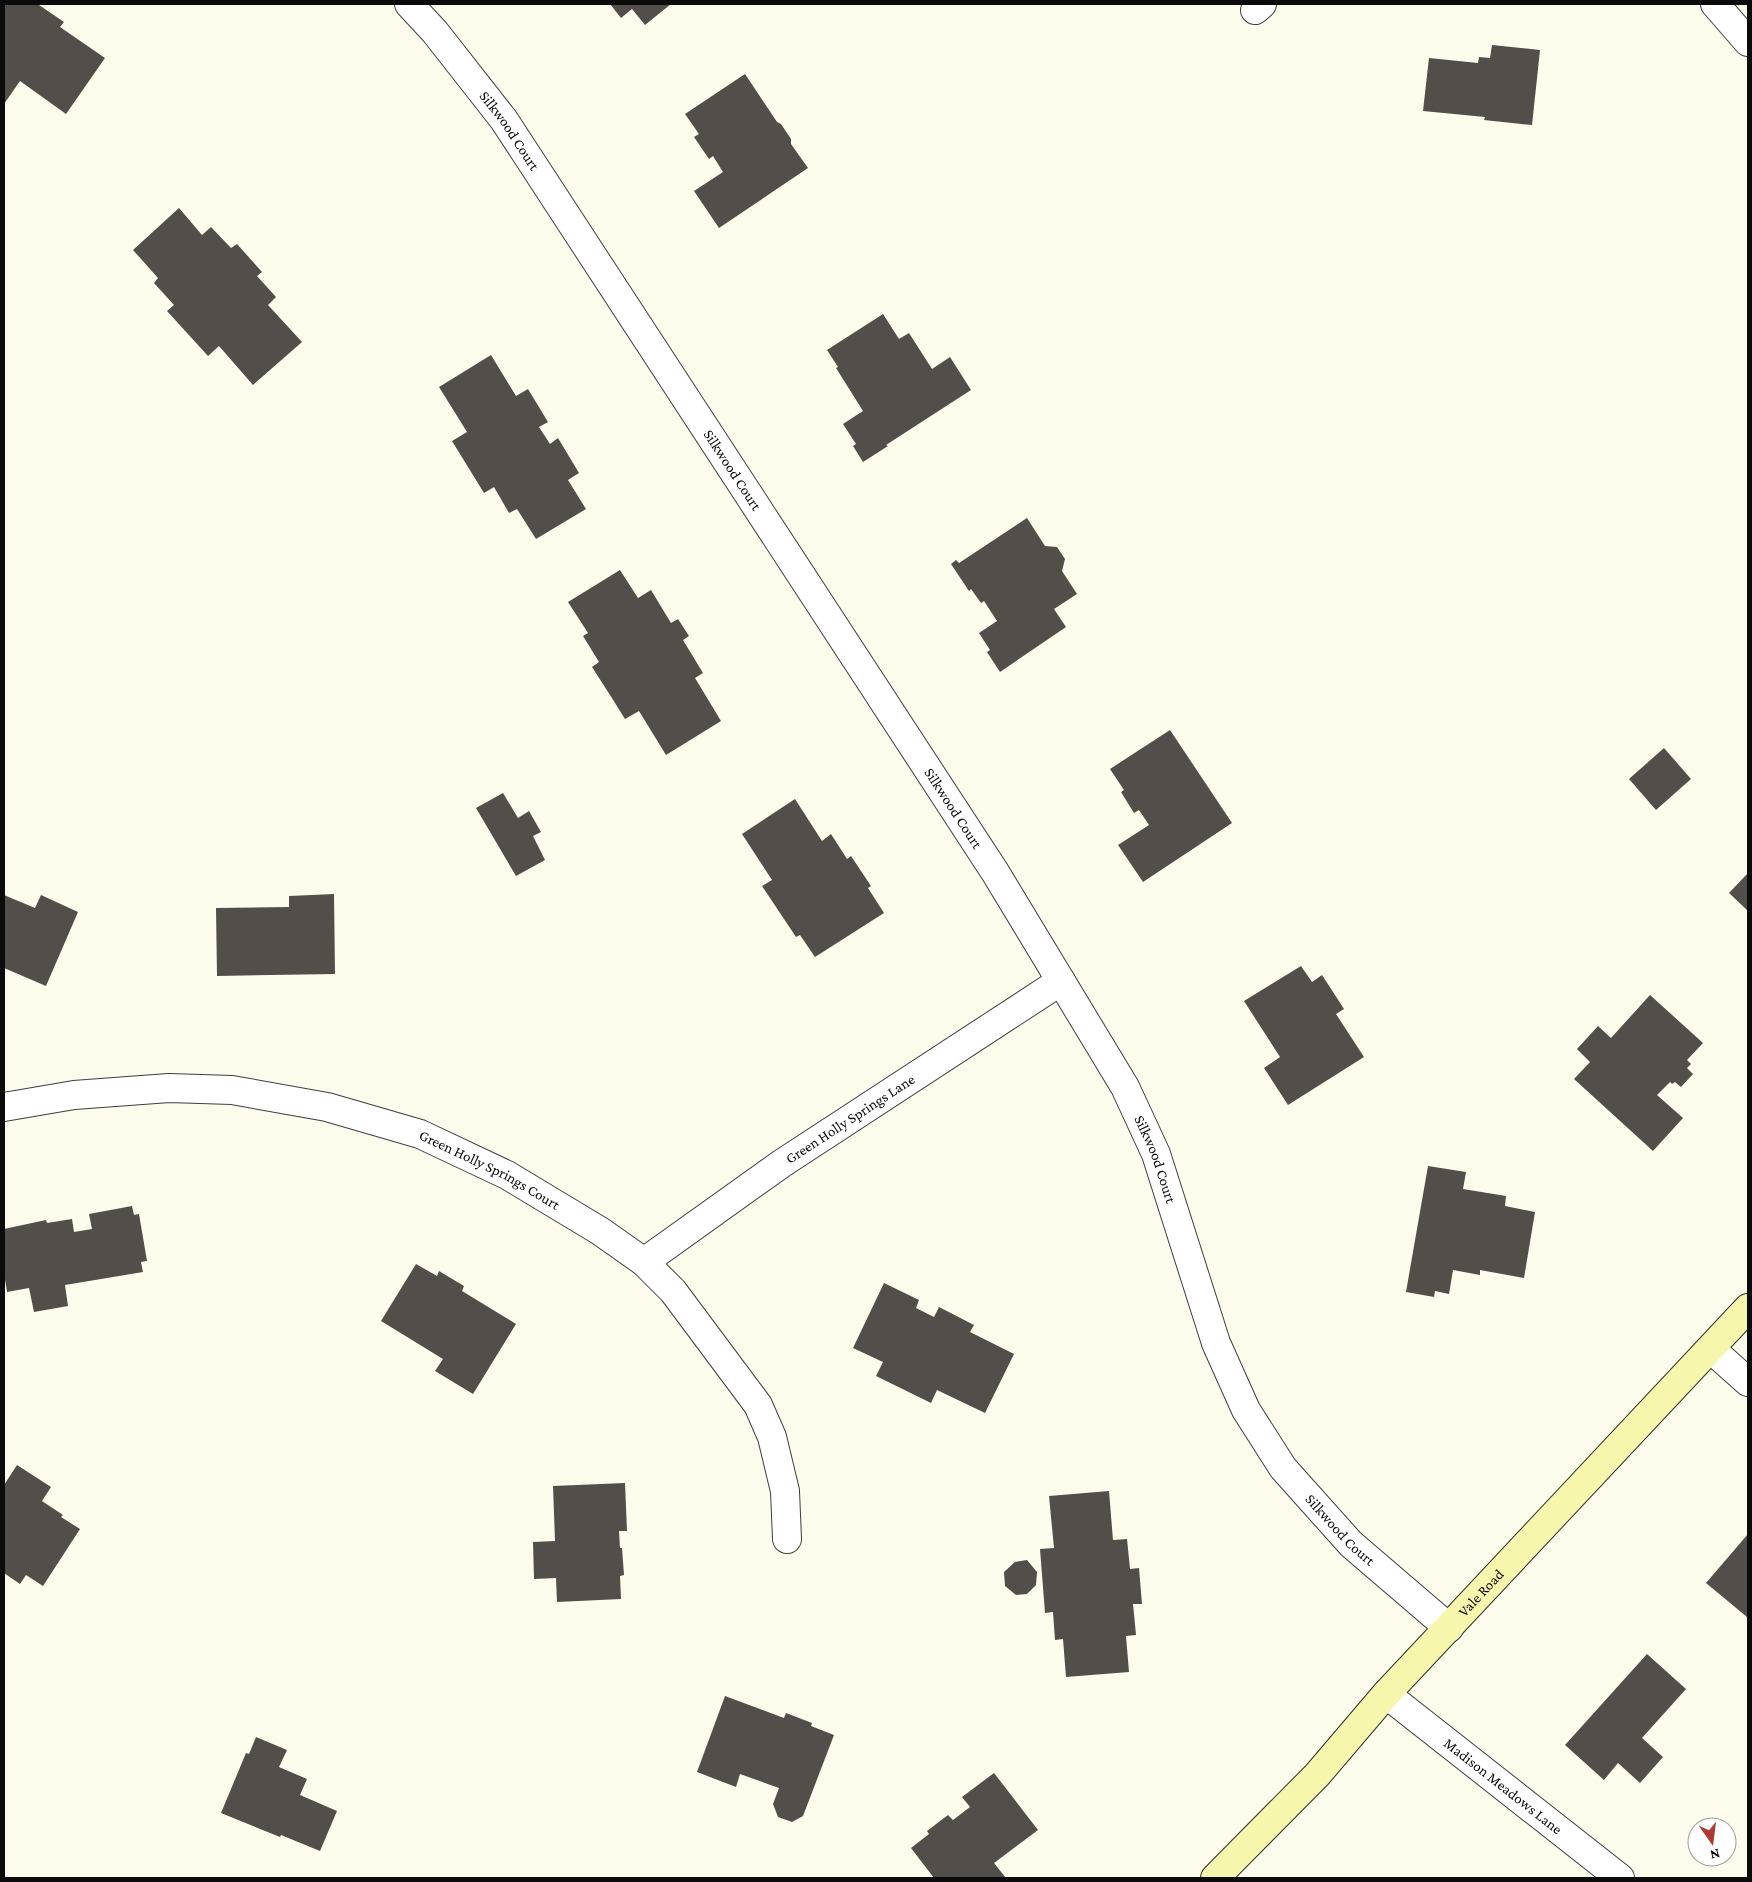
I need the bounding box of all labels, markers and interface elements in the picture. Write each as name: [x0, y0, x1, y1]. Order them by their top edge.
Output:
street label: Silkwood Court: [476, 88, 543, 174]
street label: Silkwood Court: [700, 427, 765, 514]
street label: Silkwood Court: [921, 765, 986, 852]
street label: Green Holly Springs Lane: [783, 1071, 918, 1167]
street label: Silkwood Court: [1131, 1113, 1179, 1206]
street label: Green Holly Springs Court: [417, 1127, 564, 1213]
street label: Silkwood Court: [1302, 1491, 1379, 1569]
street label: Vale Road: [1455, 1566, 1507, 1620]
street label: Madison Meadows Lane: [1441, 1735, 1566, 1838]
north arrow: [1687, 1817, 1737, 1867]
text: N: [1708, 1846, 1722, 1864]

